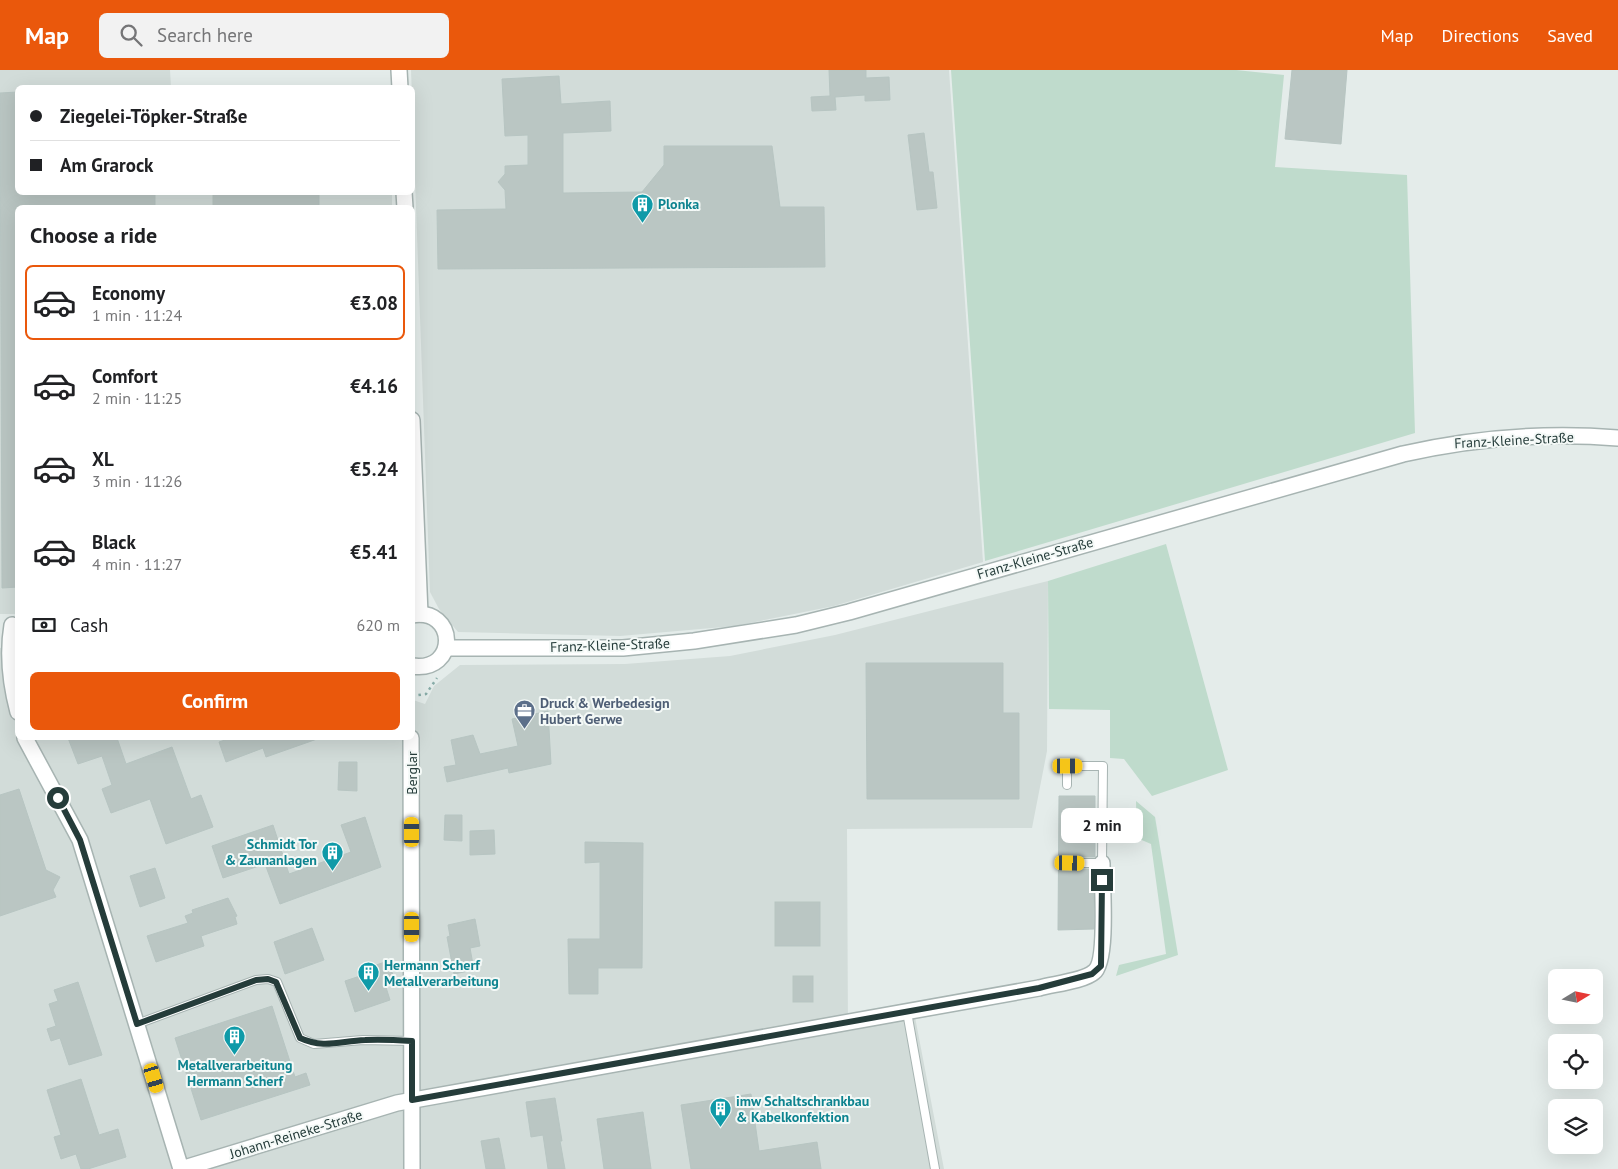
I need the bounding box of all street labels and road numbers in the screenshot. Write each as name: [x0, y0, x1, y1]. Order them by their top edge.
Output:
street label: Franz-Kleine-Straße: [1454, 428, 1574, 452]
street label: Franz-Kleine-Straße: [975, 533, 1095, 583]
street label: Franz-Kleine-Straße: [550, 634, 670, 656]
street label: Berglar: [403, 751, 421, 795]
street label: Johann-Reineke-Straße: [227, 1105, 365, 1163]

